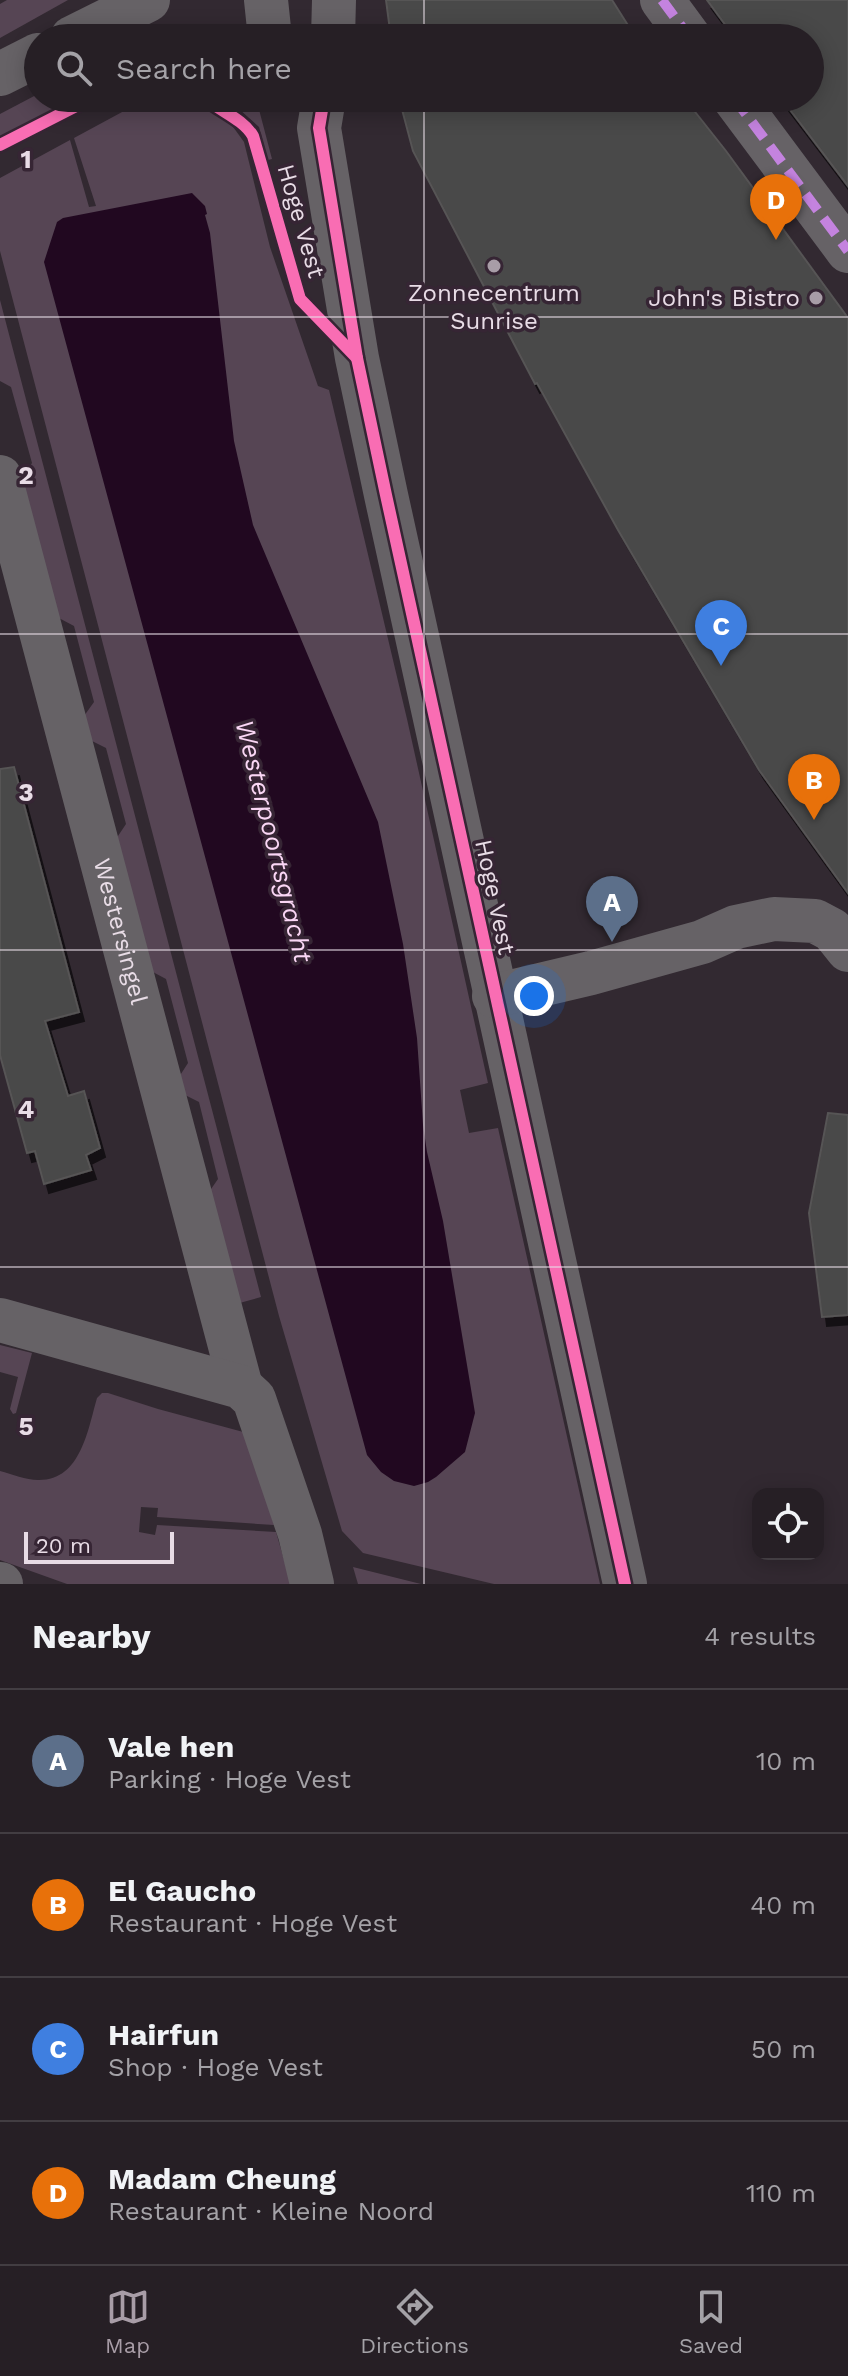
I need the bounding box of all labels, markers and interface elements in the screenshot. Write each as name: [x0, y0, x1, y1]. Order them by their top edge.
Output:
search box: [24, 24, 824, 112]
icon: search: [52, 46, 96, 90]
text: Search here: [116, 51, 292, 86]
text: 1: [20, 144, 32, 174]
street label: Hoge Vest: [271, 161, 331, 281]
pin: D: [750, 174, 802, 240]
marker: Zonnecentrum Sunrise: [485, 257, 503, 275]
place label: Zonnecentrum Sunrise: [408, 279, 580, 335]
place label: John's Bistro: [648, 284, 800, 312]
marker: John's Bistro: [807, 289, 825, 307]
text: 2: [18, 460, 34, 490]
pin: C: [695, 600, 747, 666]
water label: Westerpoortsgracht: [229, 717, 319, 966]
pin: B: [788, 754, 840, 820]
text: 3: [18, 777, 34, 807]
street label: Hoge Vest: [469, 837, 521, 957]
street label: Westersingel: [88, 855, 153, 1008]
pin: A: [586, 876, 638, 942]
your location: [514, 976, 554, 1016]
text: 4: [18, 1094, 35, 1124]
text: 5: [18, 1411, 34, 1441]
map controls: [752, 1488, 824, 1560]
button: locate: [752, 1488, 824, 1560]
scale bar: [24, 1528, 174, 1564]
text: 20 m: [36, 1533, 91, 1558]
text: Nearby: [32, 1616, 151, 1656]
text: 4 results: [704, 1621, 816, 1651]
text: Vale hen: [108, 1729, 234, 1764]
text: A: [49, 1746, 67, 1776]
text: 10 m: [756, 1746, 816, 1776]
text: Parking · Hoge Vest: [108, 1764, 351, 1794]
text: El Gaucho: [108, 1873, 256, 1908]
text: B: [49, 1890, 67, 1920]
text: 40 m: [750, 1890, 816, 1920]
text: Restaurant · Hoge Vest: [108, 1908, 397, 1938]
text: Hairfun: [108, 2017, 219, 2052]
text: C: [49, 2034, 67, 2064]
text: 50 m: [751, 2034, 816, 2064]
text: Shop · Hoge Vest: [108, 2052, 323, 2082]
text: Madam Cheung: [108, 2161, 336, 2196]
text: D: [49, 2178, 67, 2208]
text: 110 m: [746, 2178, 816, 2208]
text: Restaurant · Kleine Noord: [108, 2196, 434, 2226]
tab: Map: [105, 2285, 150, 2358]
tab: Directions: [360, 2285, 469, 2358]
tab: Saved: [679, 2285, 743, 2358]

